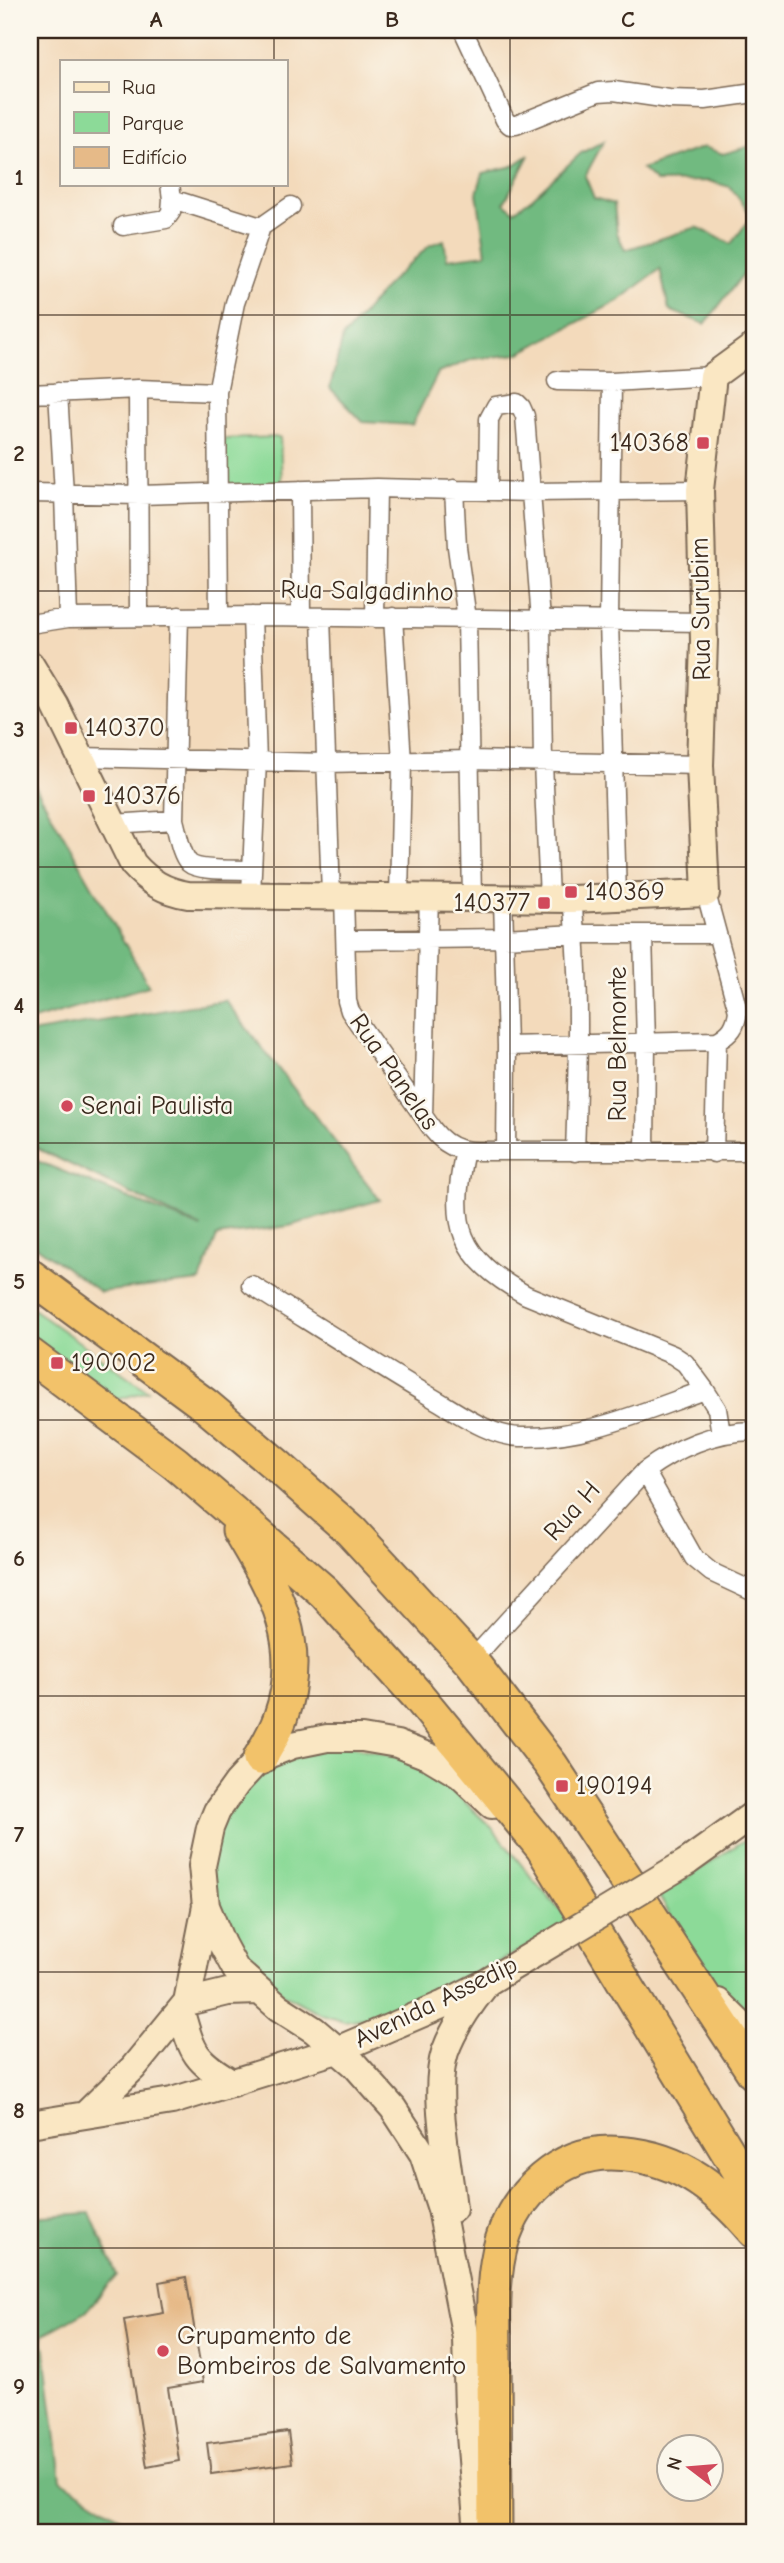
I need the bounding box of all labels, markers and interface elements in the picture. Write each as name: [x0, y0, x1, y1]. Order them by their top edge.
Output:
text: A: [150, 6, 163, 33]
text: B: [385, 6, 399, 33]
text: C: [621, 6, 635, 33]
legend: [60, 60, 287, 186]
text: Rua: [122, 75, 156, 99]
text: Parque: [122, 111, 184, 135]
text: Edifício: [122, 145, 187, 169]
text: 1: [14, 164, 24, 191]
place label: 140368: [610, 428, 689, 458]
marker: 140368: [695, 435, 711, 451]
text: 2: [13, 440, 25, 467]
street label: Rua Surubim: [685, 537, 717, 681]
street label: Rua Salgadinho: [280, 574, 454, 608]
place label: 140370: [85, 713, 165, 743]
text: 3: [13, 716, 25, 743]
marker: 140370: [63, 720, 79, 736]
place label: 140376: [103, 781, 181, 811]
marker: 140376: [81, 788, 97, 804]
place label: 140369: [585, 877, 665, 907]
marker: 140369: [563, 884, 579, 900]
place label: 140377: [454, 888, 530, 918]
marker: 140377: [536, 895, 552, 911]
street label: Rua Belmonte: [603, 966, 633, 1122]
text: 4: [14, 992, 25, 1019]
street label: Rua Panelas: [343, 1008, 445, 1136]
place label: Senai Paulista: [81, 1091, 233, 1121]
marker: Senai Paulista: [59, 1098, 75, 1114]
text: 5: [13, 1268, 25, 1295]
place label: 190002: [71, 1348, 156, 1378]
marker: 190002: [49, 1355, 65, 1371]
street label: Rua H: [538, 1475, 606, 1547]
text: 6: [13, 1545, 25, 1572]
place label: 190194: [576, 1771, 653, 1801]
marker: 190194: [554, 1778, 570, 1794]
text: 7: [14, 1821, 25, 1848]
street label: Avenida Assedip: [350, 1950, 522, 2054]
text: 8: [13, 2097, 25, 2124]
place label: Grupamento de Bombeiros de Salvamento: [177, 2321, 466, 2381]
marker: Grupamento de Bombeiros de Salvamento: [155, 2343, 171, 2359]
text: 9: [13, 2373, 25, 2400]
north arrow: [654, 2434, 724, 2504]
text: N: [662, 2455, 687, 2473]

